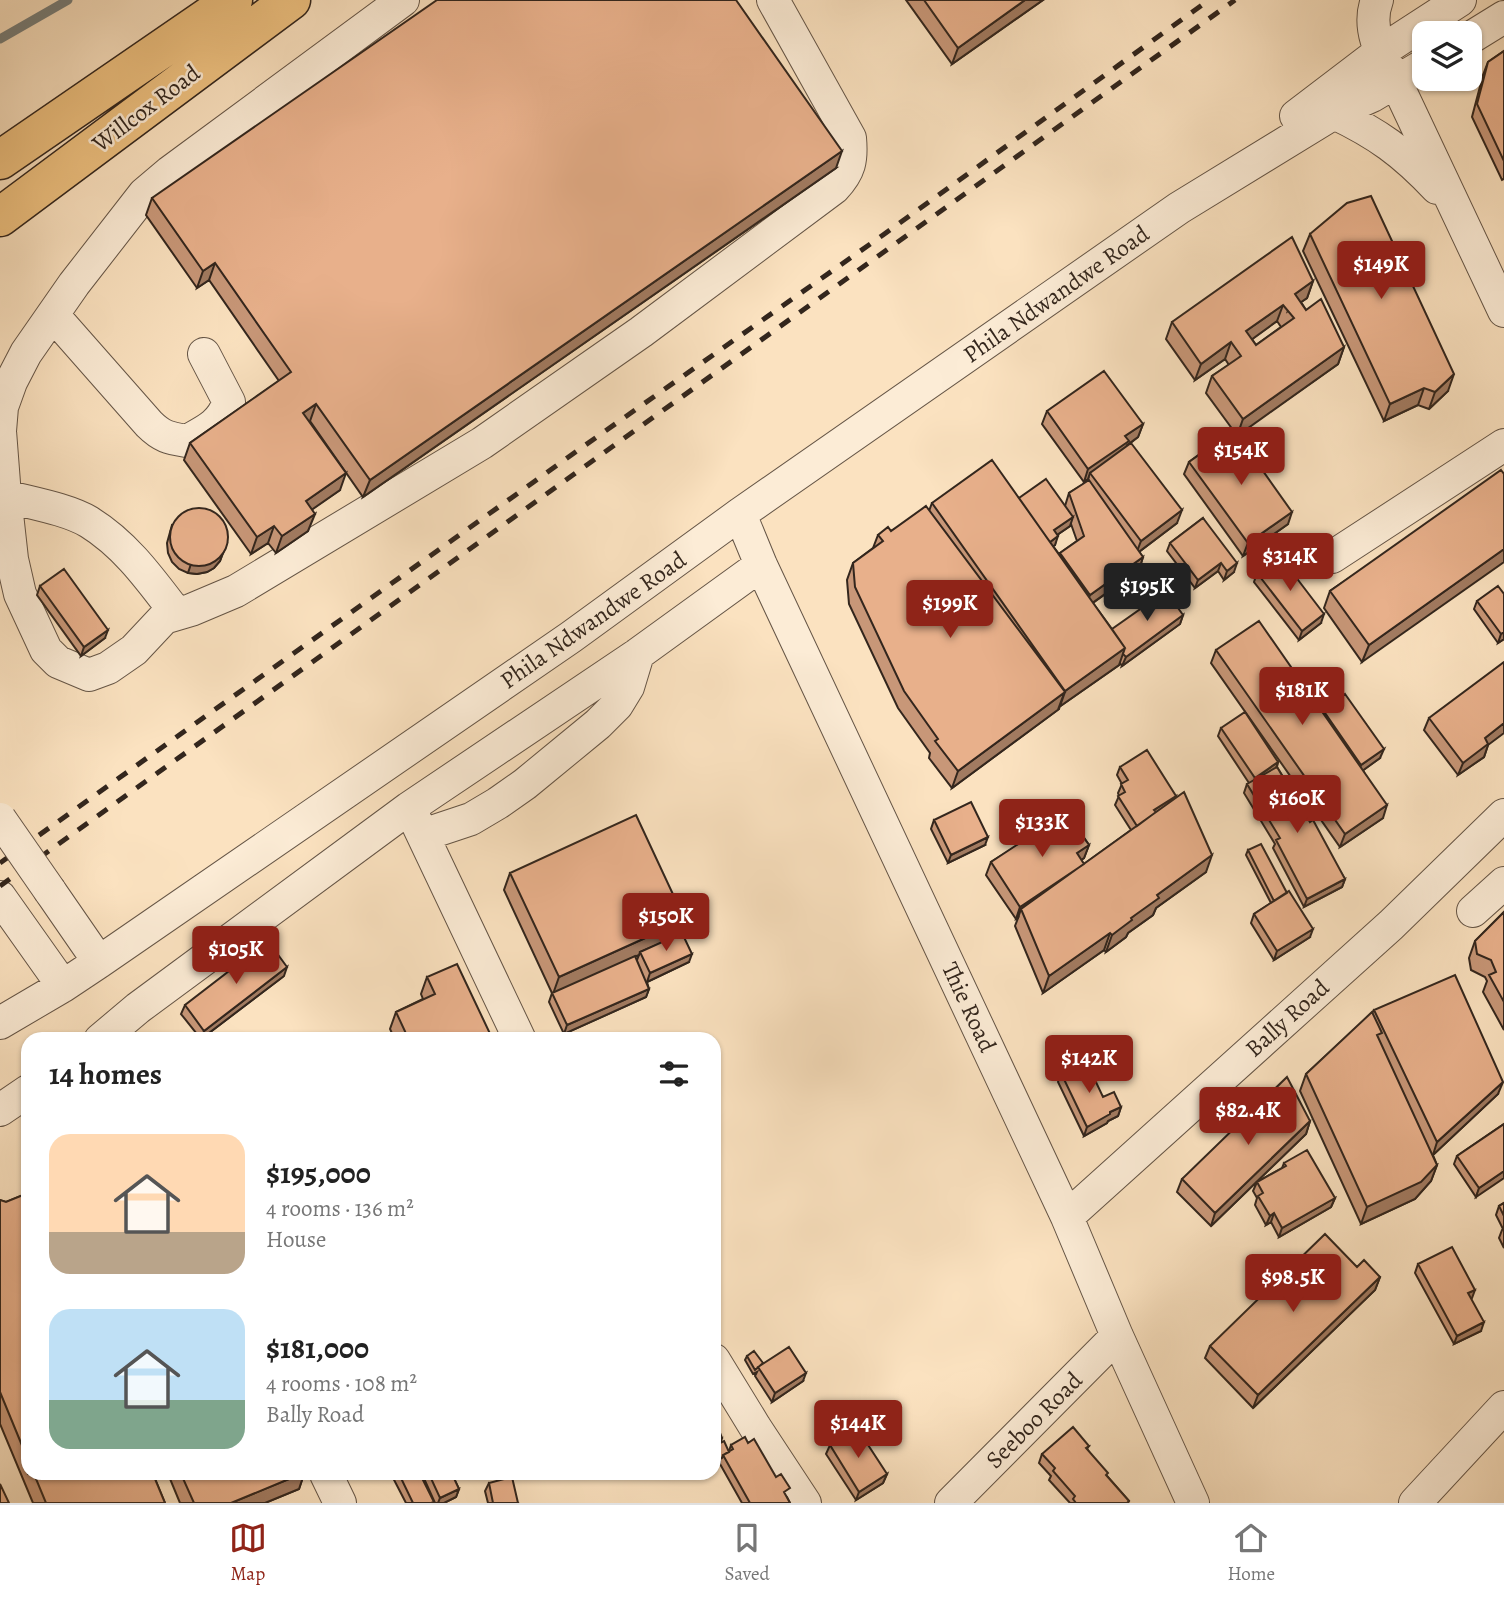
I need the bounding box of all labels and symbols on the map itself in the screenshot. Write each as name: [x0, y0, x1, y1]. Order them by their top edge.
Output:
street label: Willcox Road: [85, 57, 207, 160]
street label: Phila Ndwandwe Road: [957, 218, 1155, 370]
pin: $149K: [1332, 242, 1430, 301]
pin: $154K: [1192, 428, 1290, 487]
pin: $314K: [1241, 534, 1339, 593]
street label: Phila Ndwandwe Road: [494, 544, 692, 696]
pin: $195K: [1098, 564, 1196, 623]
pin: $199K: [901, 580, 999, 640]
pin: $181K: [1253, 668, 1351, 727]
pin: $160K: [1248, 776, 1346, 835]
pin: $133K: [993, 800, 1091, 859]
pin: $150K: [617, 894, 715, 953]
pin: $105K: [187, 926, 285, 986]
street label: Thie Road: [934, 957, 1004, 1057]
street label: Bally Road: [1238, 972, 1336, 1064]
pin: $142K: [1040, 1036, 1138, 1095]
pin: $82.4K: [1191, 1088, 1305, 1147]
pin: $98.5K: [1236, 1254, 1350, 1314]
street label: Seeboo Road: [979, 1365, 1089, 1475]
pin: $144K: [809, 1400, 907, 1460]

